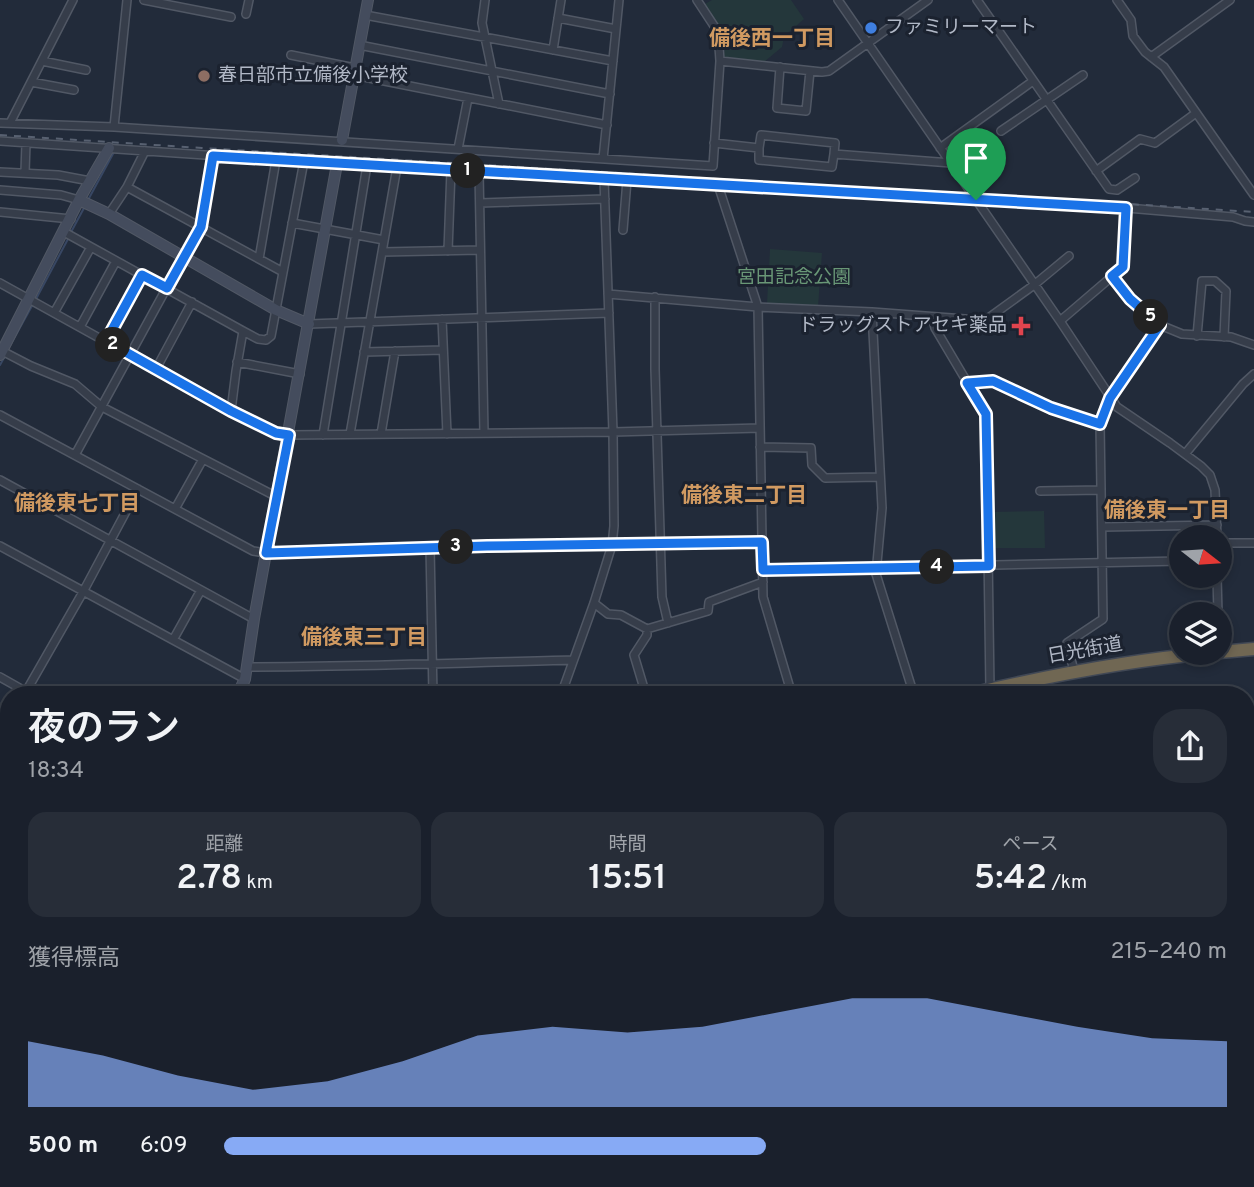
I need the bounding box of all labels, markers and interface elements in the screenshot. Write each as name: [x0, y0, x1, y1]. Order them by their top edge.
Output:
place label: ファミリーマート: [885, 16, 1037, 40]
marker: ファミリーマート: [863, 20, 879, 36]
district label: 備後西一丁目: [709, 26, 835, 53]
place label: 春日部市立備後小学校: [218, 64, 408, 88]
marker: 春日部市立備後小学校: [196, 68, 212, 84]
pin: [946, 128, 1006, 200]
icon: arrive: [957, 139, 995, 177]
pin: 1: [450, 154, 486, 188]
text: 1: [464, 158, 471, 182]
park label: 宮田記念公園: [737, 266, 851, 290]
pin: 5: [1134, 300, 1168, 334]
text: 5: [1145, 304, 1156, 328]
place label: ドラッグストアセキ薬品: [798, 314, 1007, 338]
marker: ドラッグストアセキ薬品: [1013, 318, 1029, 334]
pin: 2: [96, 328, 130, 362]
text: 2: [107, 332, 118, 356]
district label: 備後東二丁目: [681, 483, 807, 510]
district label: 備後東七丁目: [14, 491, 140, 518]
district label: 備後東一丁目: [1104, 498, 1230, 525]
north arrow: [1169, 525, 1232, 588]
map controls: [1169, 525, 1232, 665]
pin: 3: [438, 530, 474, 564]
text: 3: [450, 534, 461, 558]
pin: 4: [920, 550, 954, 584]
text: 4: [930, 554, 943, 578]
button: layers: [1169, 602, 1232, 665]
district label: 備後東三丁目: [301, 625, 427, 652]
street label: 日光街道: [1045, 633, 1125, 669]
text: 夜のラン: [28, 706, 180, 755]
button: share: [1153, 709, 1227, 783]
text: 18:34: [28, 757, 84, 786]
text: 距離: [205, 833, 244, 857]
text: 時間: [608, 833, 647, 857]
text: ペース: [1002, 833, 1059, 857]
text: 2.78: [176, 857, 242, 901]
text: 15:51: [588, 857, 667, 901]
text: 5:42: [974, 857, 1047, 901]
text: km: [242, 871, 273, 895]
text: /km: [1047, 871, 1087, 895]
text: 215–240 m: [1111, 938, 1227, 967]
text: 獲得標高: [28, 945, 120, 974]
text: 500 m: [28, 1132, 98, 1161]
text: 6:09: [140, 1132, 187, 1161]

